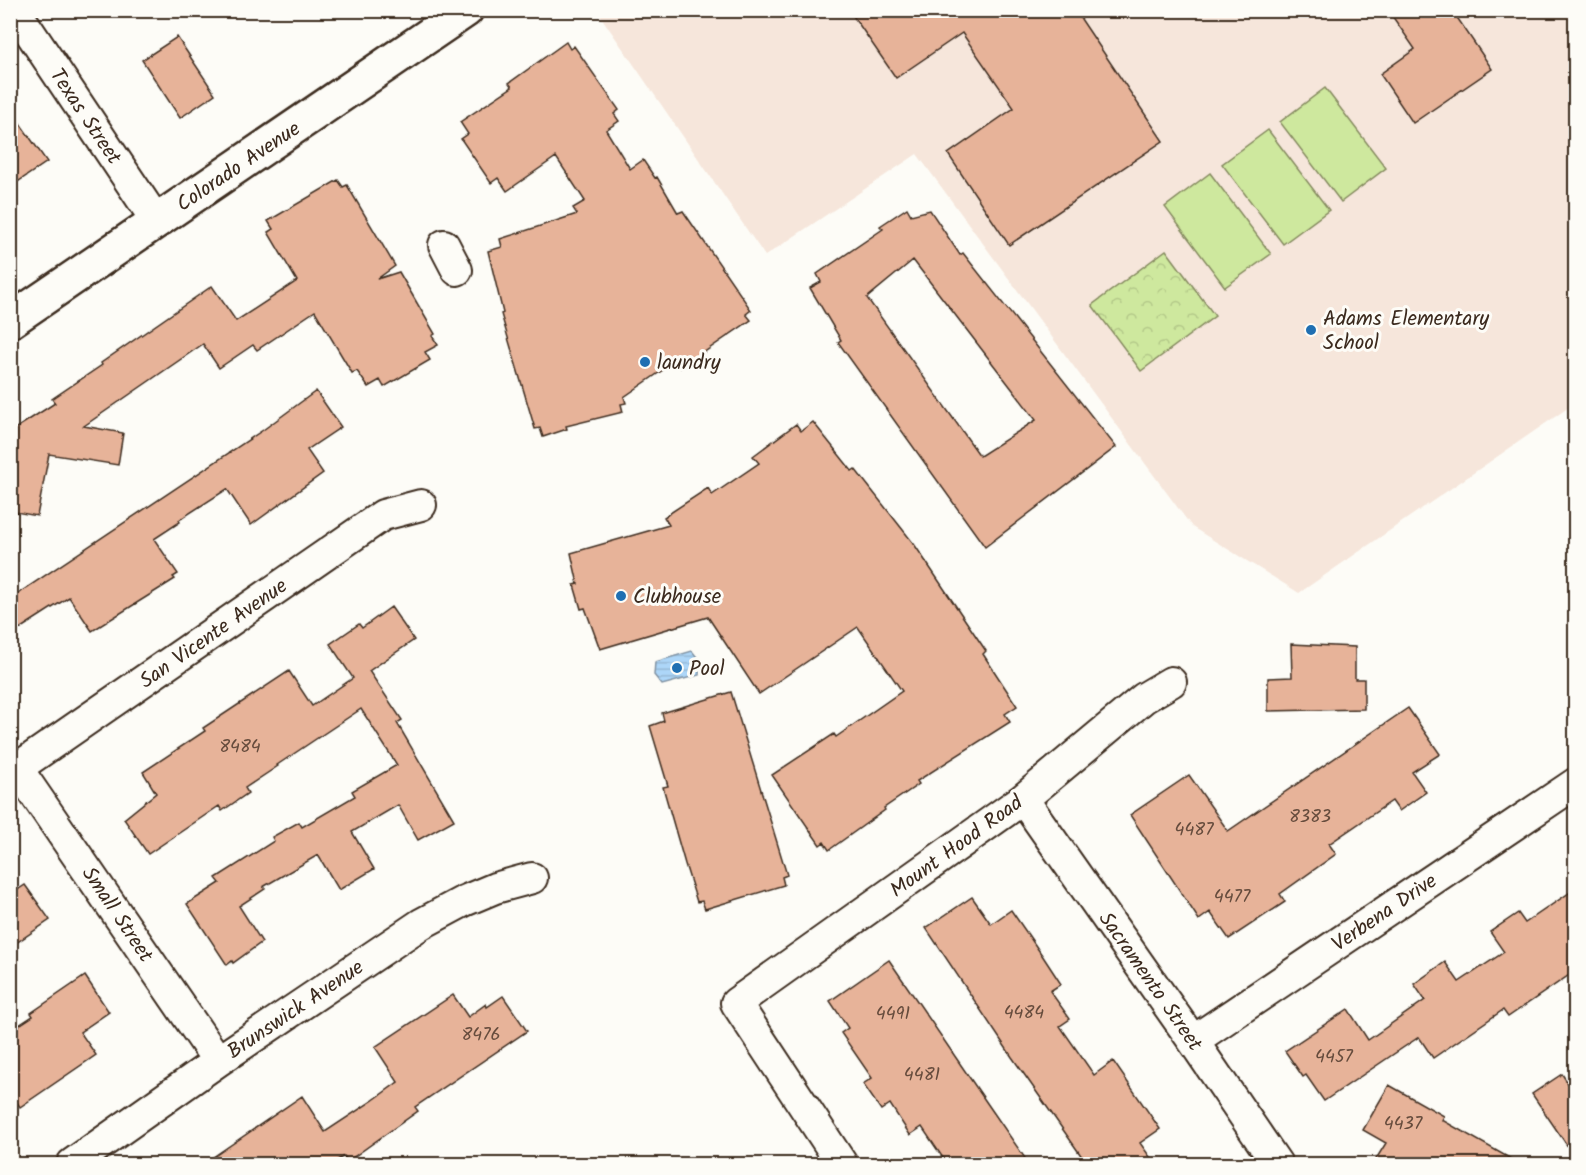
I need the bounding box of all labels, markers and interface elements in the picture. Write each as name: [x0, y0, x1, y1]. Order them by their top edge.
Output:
street label: Texas Street: [40, 62, 130, 172]
street label: Colorado Avenue: [170, 113, 308, 221]
place label: Adams Elementary School: [1323, 303, 1489, 360]
marker: Adams Elementary School: [1304, 323, 1318, 337]
place label: laundry: [657, 347, 721, 380]
marker: laundry: [638, 355, 652, 369]
street label: San Vicente Avenue: [133, 570, 295, 698]
place label: Clubhouse: [633, 581, 722, 614]
marker: Clubhouse: [614, 589, 628, 603]
place label: Pool: [689, 653, 725, 686]
marker: Pool: [670, 661, 684, 675]
house number: 8484: [219, 733, 261, 762]
street label: Mount Hood Road: [883, 787, 1031, 907]
house number: 8383: [1289, 803, 1331, 832]
house number: 4487: [1175, 816, 1214, 845]
street label: Small Street: [72, 860, 162, 970]
street label: Verbena Drive: [1325, 865, 1445, 961]
house number: 4477: [1214, 883, 1251, 912]
street label: Sacramento Street: [1089, 905, 1211, 1059]
street label: Brunswick Avenue: [221, 952, 371, 1068]
house number: 4484: [1004, 999, 1044, 1028]
house number: 4491: [876, 1000, 910, 1029]
house number: 8476: [461, 1021, 501, 1050]
house number: 4457: [1315, 1043, 1354, 1072]
house number: 4481: [904, 1061, 940, 1090]
house number: 4437: [1384, 1110, 1423, 1139]

